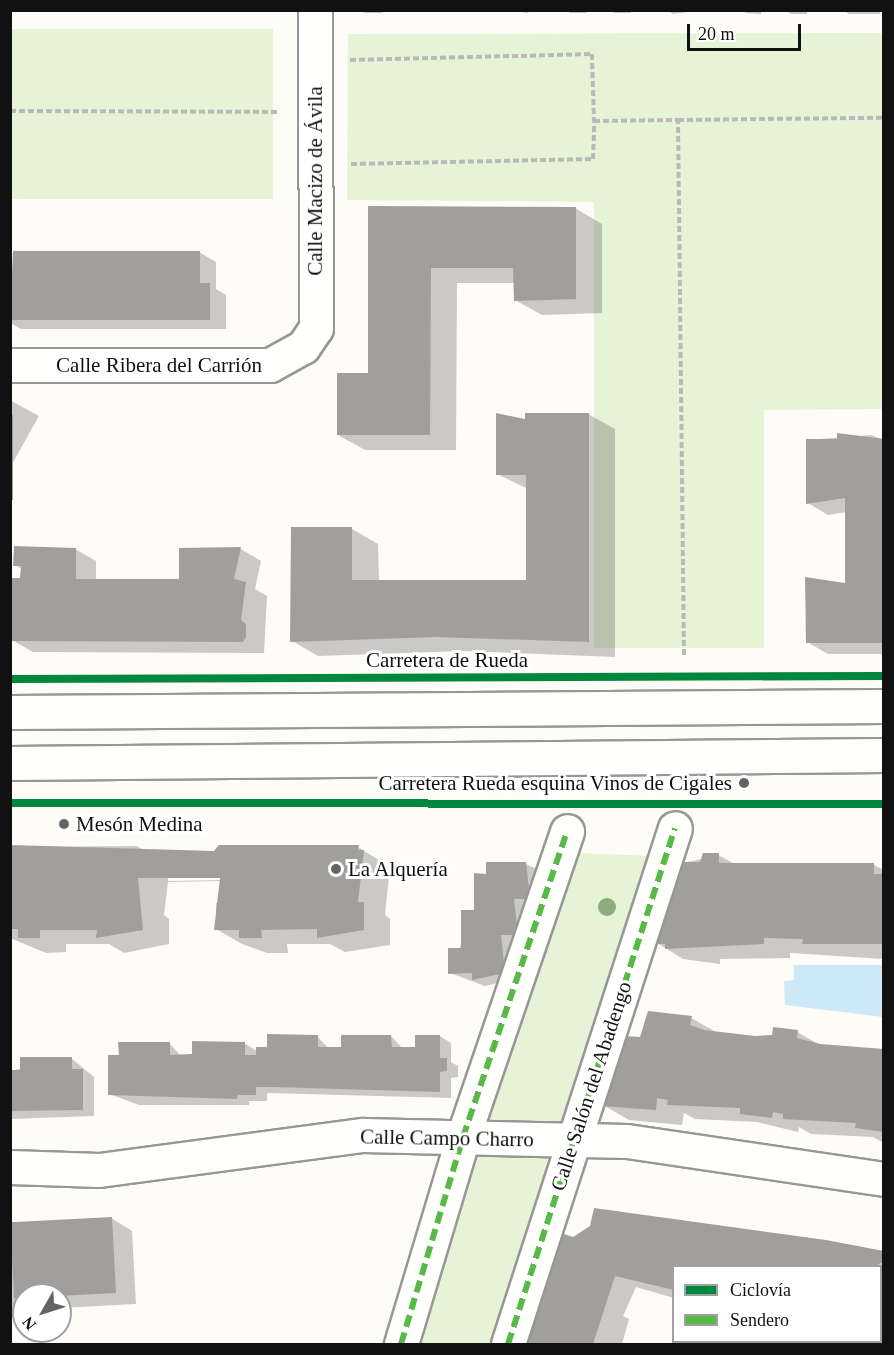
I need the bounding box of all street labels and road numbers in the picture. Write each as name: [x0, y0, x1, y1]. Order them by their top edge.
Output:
street label: Calle Macizo de Ávila: [302, 86, 328, 276]
street label: Calle Ribera del Carrión: [56, 352, 262, 378]
street label: Carretera de Rueda: [366, 647, 528, 673]
street label: Calle Salón del Abadengo: [545, 978, 637, 1194]
street label: Calle Campo Charro: [360, 1124, 534, 1152]

